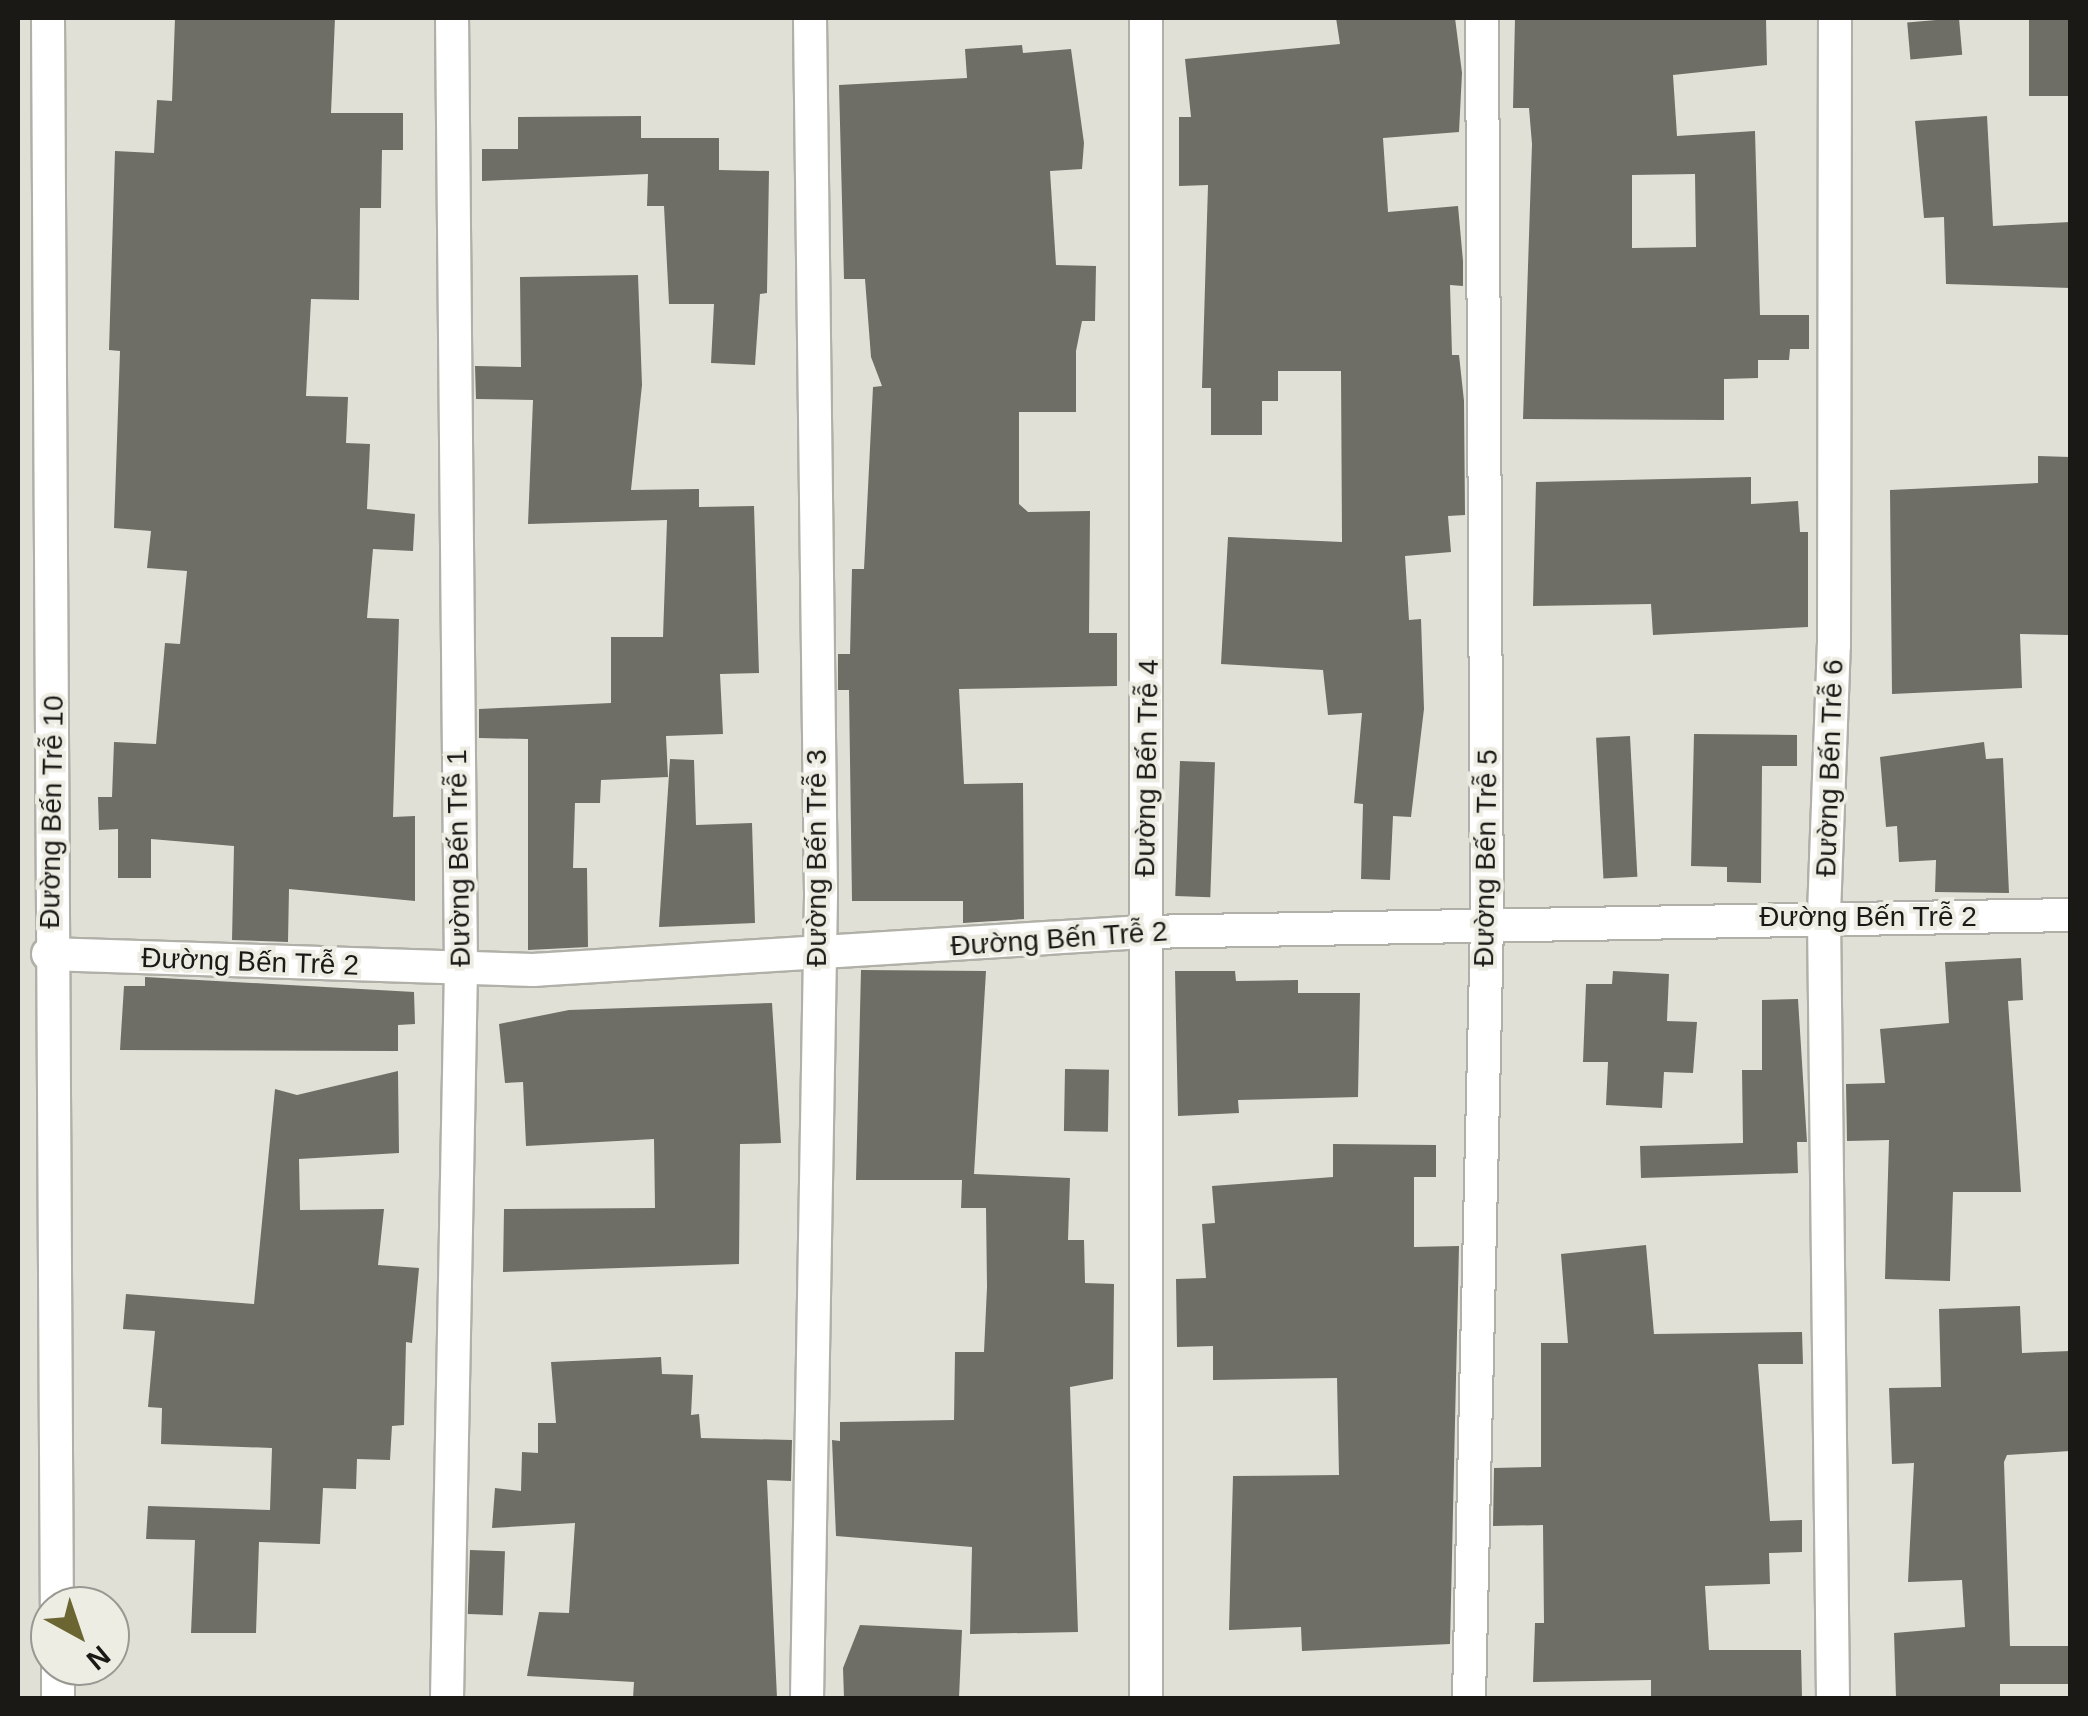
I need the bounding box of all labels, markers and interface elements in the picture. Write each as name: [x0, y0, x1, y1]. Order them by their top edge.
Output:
street label: Đường Bến Trễ 6: [1809, 658, 1851, 878]
street label: Đường Bến Trễ 4: [1128, 659, 1166, 877]
street label: Đường Bến Trễ 10: [33, 695, 71, 929]
street label: Đường Bến Trễ 1: [440, 749, 478, 967]
street label: Đường Bến Trễ 3: [800, 749, 834, 967]
street label: Đường Bến Trễ 5: [1467, 749, 1505, 967]
street label: Đường Bến Trễ 2: [1759, 900, 1977, 934]
street label: Đường Bến Trễ 2: [949, 915, 1169, 963]
street label: Đường Bến Trễ 2: [140, 941, 360, 983]
north arrow: [30, 1586, 130, 1686]
text: N: [81, 1639, 116, 1676]

